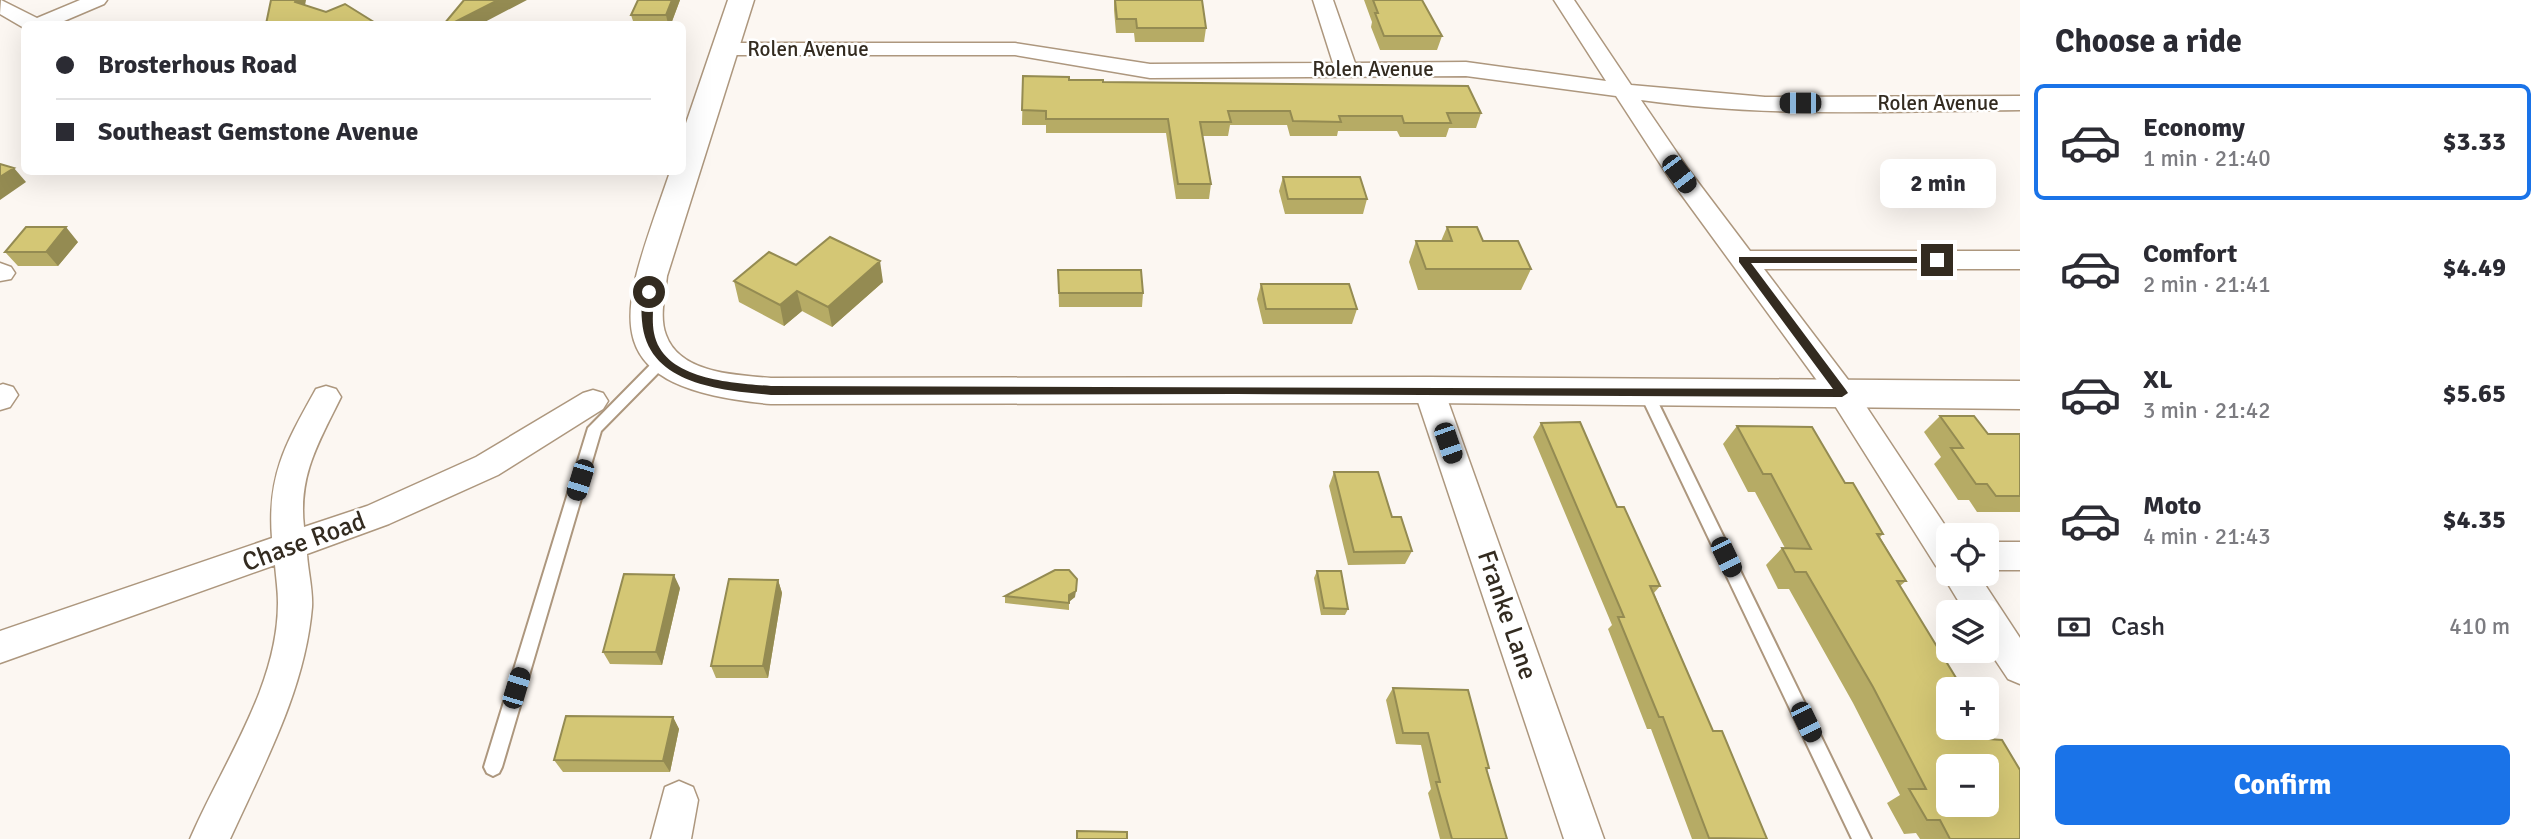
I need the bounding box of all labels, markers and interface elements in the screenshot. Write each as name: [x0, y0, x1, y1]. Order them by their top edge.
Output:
text: Choose a ride: [2055, 22, 2242, 61]
street label: Rolen Avenue: [747, 36, 869, 62]
text: Brosterhous Road: [98, 49, 297, 81]
street label: Rolen Avenue: [1312, 56, 1434, 82]
street label: Rolen Avenue: [1877, 90, 1999, 116]
car: [1780, 93, 1822, 114]
icon: car: [2059, 111, 2122, 174]
text: Economy: [2143, 112, 2245, 144]
text: Southeast Gemstone Avenue: [98, 116, 418, 148]
text: $3.33: [2442, 126, 2506, 158]
text: 1 min · 21:40: [2143, 144, 2271, 173]
car: [1658, 151, 1701, 197]
callout: 2 min: [1879, 159, 1995, 208]
text: 2 min: [1910, 169, 1966, 198]
icon: car: [2059, 237, 2122, 300]
text: Comfort: [2143, 238, 2237, 270]
route end: [1921, 244, 1953, 276]
text: $4.49: [2442, 252, 2506, 284]
text: 2 min · 21:41: [2143, 270, 2271, 299]
route start: [633, 276, 665, 308]
icon: car: [2059, 363, 2122, 426]
text: XL: [2143, 364, 2173, 396]
text: $5.65: [2442, 378, 2506, 410]
text: 3 min · 21:42: [2143, 396, 2271, 425]
car: [1432, 420, 1465, 466]
car: [564, 457, 597, 503]
icon: car: [2059, 489, 2122, 552]
text: Moto: [2143, 490, 2201, 522]
text: $4.35: [2442, 504, 2506, 536]
street label: Chase Road: [238, 505, 370, 579]
text: 4 min · 21:43: [2143, 522, 2271, 551]
map controls: [1936, 523, 1999, 817]
button: locate: [1936, 523, 1999, 586]
car: [1708, 534, 1745, 580]
street label: Franke Lane: [1470, 546, 1544, 684]
button: layers: [1936, 600, 1999, 663]
icon: cash: [2055, 608, 2093, 646]
text: Cash: [2111, 611, 2165, 643]
text: 410 m: [2449, 612, 2510, 641]
car: [500, 665, 533, 711]
button: +: [1936, 677, 1999, 740]
car: [1788, 699, 1825, 745]
button: Confirm: [2055, 745, 2510, 825]
button: −: [1936, 754, 1999, 817]

